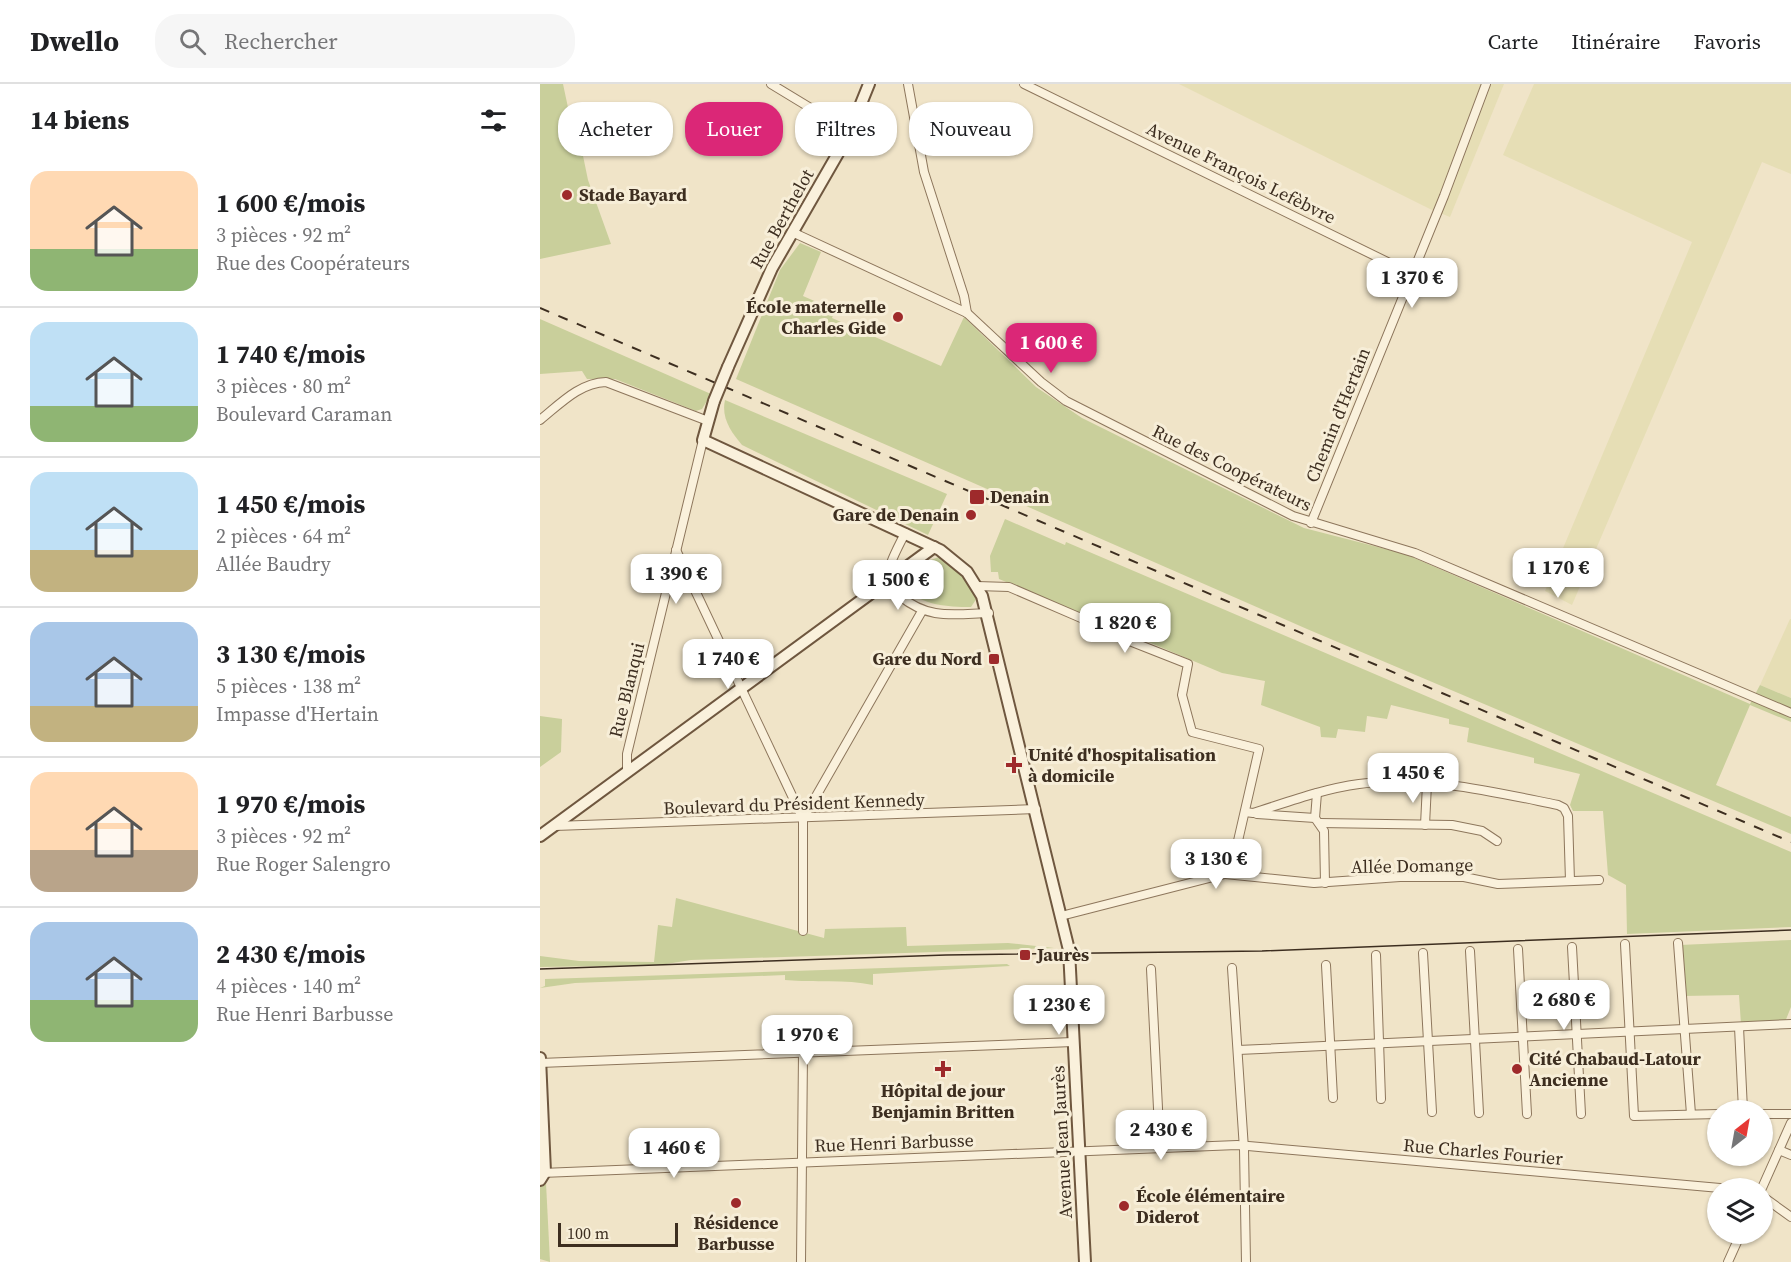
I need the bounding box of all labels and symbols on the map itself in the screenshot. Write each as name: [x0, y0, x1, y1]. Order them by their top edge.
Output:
street label: Avenue François Lefèbvre: [1142, 116, 1340, 229]
street label: Rue Berthelot: [744, 164, 819, 273]
place label: Stade Bayard: [579, 182, 687, 207]
marker: Stade Bayard: [560, 188, 574, 202]
pin: 1 370 €: [1357, 258, 1467, 309]
place label: École maternelle Charles Gide: [746, 294, 886, 340]
marker: École maternelle Charles Gide: [891, 310, 905, 324]
pin: 1 600 €: [996, 323, 1106, 374]
street label: Chemin d'Hertain: [1299, 344, 1376, 486]
street label: Rue des Coopérateurs: [1148, 418, 1316, 517]
place label: Denain: [990, 484, 1049, 509]
marker: Denain: [968, 488, 986, 506]
place label: Gare de Denain: [833, 502, 959, 527]
marker: Gare de Denain: [964, 508, 978, 522]
pin: 1 170 €: [1503, 548, 1613, 599]
pin: 1 390 €: [621, 554, 731, 605]
pin: 1 500 €: [843, 560, 953, 611]
pin: 1 820 €: [1070, 603, 1180, 654]
pin: 1 740 €: [673, 639, 783, 690]
street label: Rue Blanqui: [603, 640, 650, 740]
place label: Gare du Nord: [872, 646, 982, 671]
marker: Gare du Nord: [987, 652, 1001, 666]
place label: Unité d'hospitalisation à domicile: [1028, 742, 1216, 788]
pin: 1 450 €: [1358, 753, 1468, 804]
marker: Unité d'hospitalisation à domicile: [1005, 756, 1023, 774]
street label: Boulevard du Président Kennedy: [663, 786, 926, 821]
pin: 3 130 €: [1161, 839, 1271, 890]
street label: Allée Domange: [1351, 852, 1473, 879]
place label: Jaurès: [1036, 942, 1089, 967]
marker: Jaurès: [1018, 948, 1032, 962]
pin: 2 680 €: [1509, 980, 1619, 1031]
pin: 1 230 €: [1004, 985, 1114, 1036]
pin: 1 970 €: [752, 1015, 862, 1066]
place label: Cité Chabaud-Latour Ancienne: [1529, 1046, 1701, 1092]
marker: Hôpital de jour Benjamin Britten: [934, 1060, 952, 1078]
marker: Cité Chabaud-Latour Ancienne: [1510, 1062, 1524, 1076]
street label: Avenue Jean Jaurès: [1045, 1065, 1078, 1219]
place label: Hôpital de jour Benjamin Britten: [871, 1078, 1015, 1124]
north arrow: [1707, 1100, 1773, 1166]
pin: 2 430 €: [1106, 1110, 1216, 1161]
street label: Rue Henri Barbusse: [814, 1127, 974, 1158]
pin: 1 460 €: [619, 1128, 729, 1179]
street label: Rue Charles Fourier: [1402, 1132, 1564, 1171]
place label: École élémentaire Diderot: [1136, 1183, 1285, 1229]
marker: Résidence Barbusse: [729, 1196, 743, 1210]
marker: École élémentaire Diderot: [1117, 1199, 1131, 1213]
place label: Résidence Barbusse: [694, 1210, 778, 1256]
scale bar: [558, 1220, 678, 1248]

